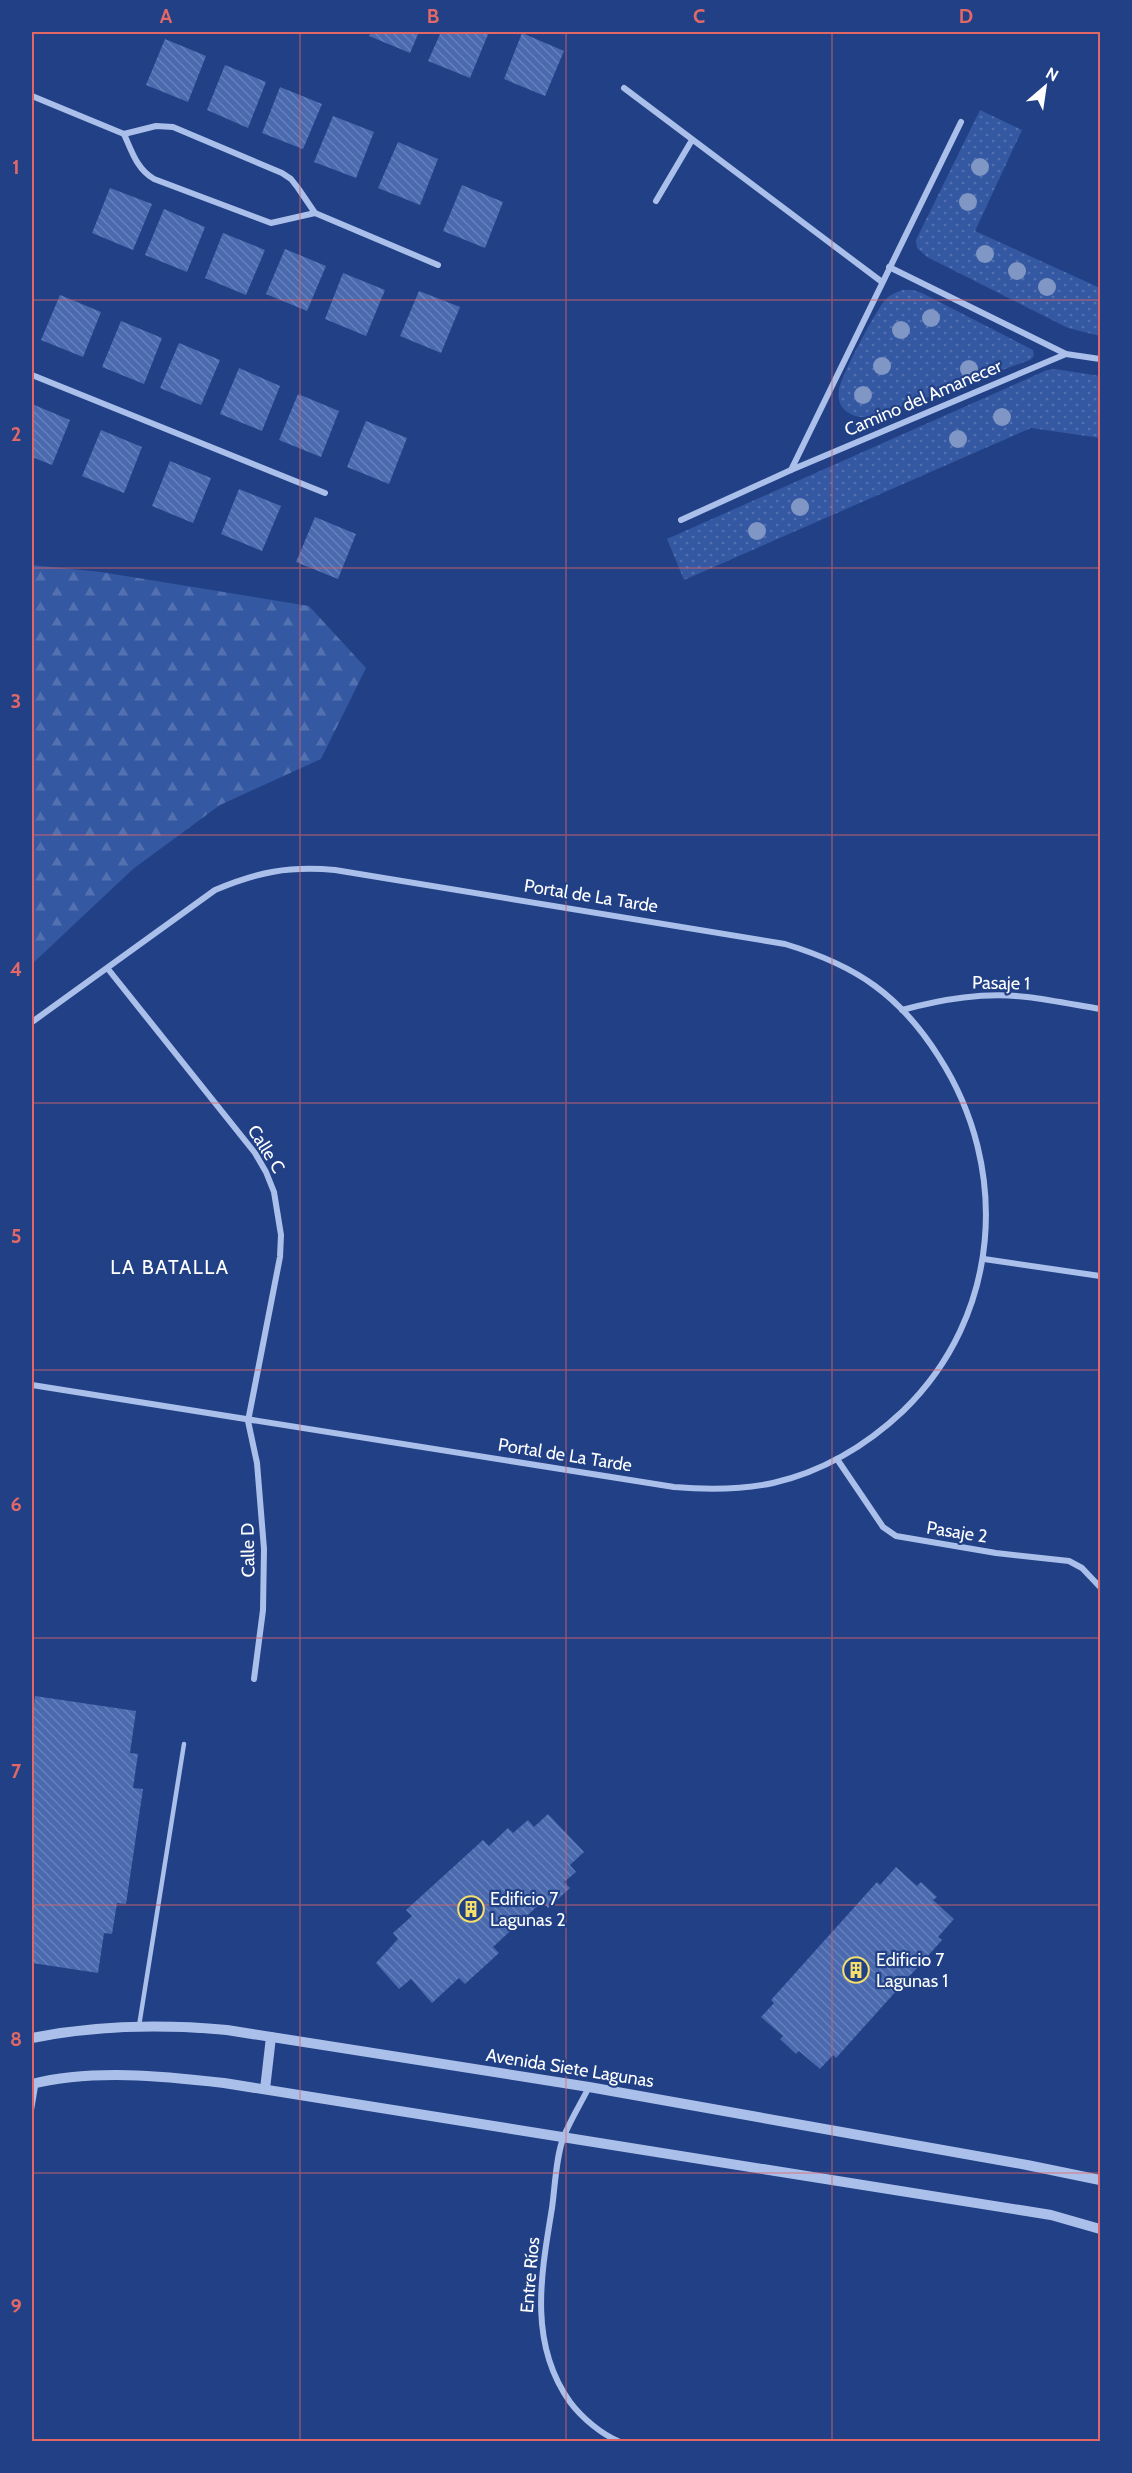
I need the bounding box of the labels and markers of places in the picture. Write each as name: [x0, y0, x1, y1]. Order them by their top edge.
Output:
place label: Edificio 7 Lagunas 2: [490, 1888, 566, 1931]
building icon: Edificio 7 Lagunas 2: [456, 1894, 486, 1924]
place label: Edificio 7 Lagunas 1: [876, 1949, 948, 1992]
building icon: Edificio 7 Lagunas 1: [841, 1955, 871, 1985]

